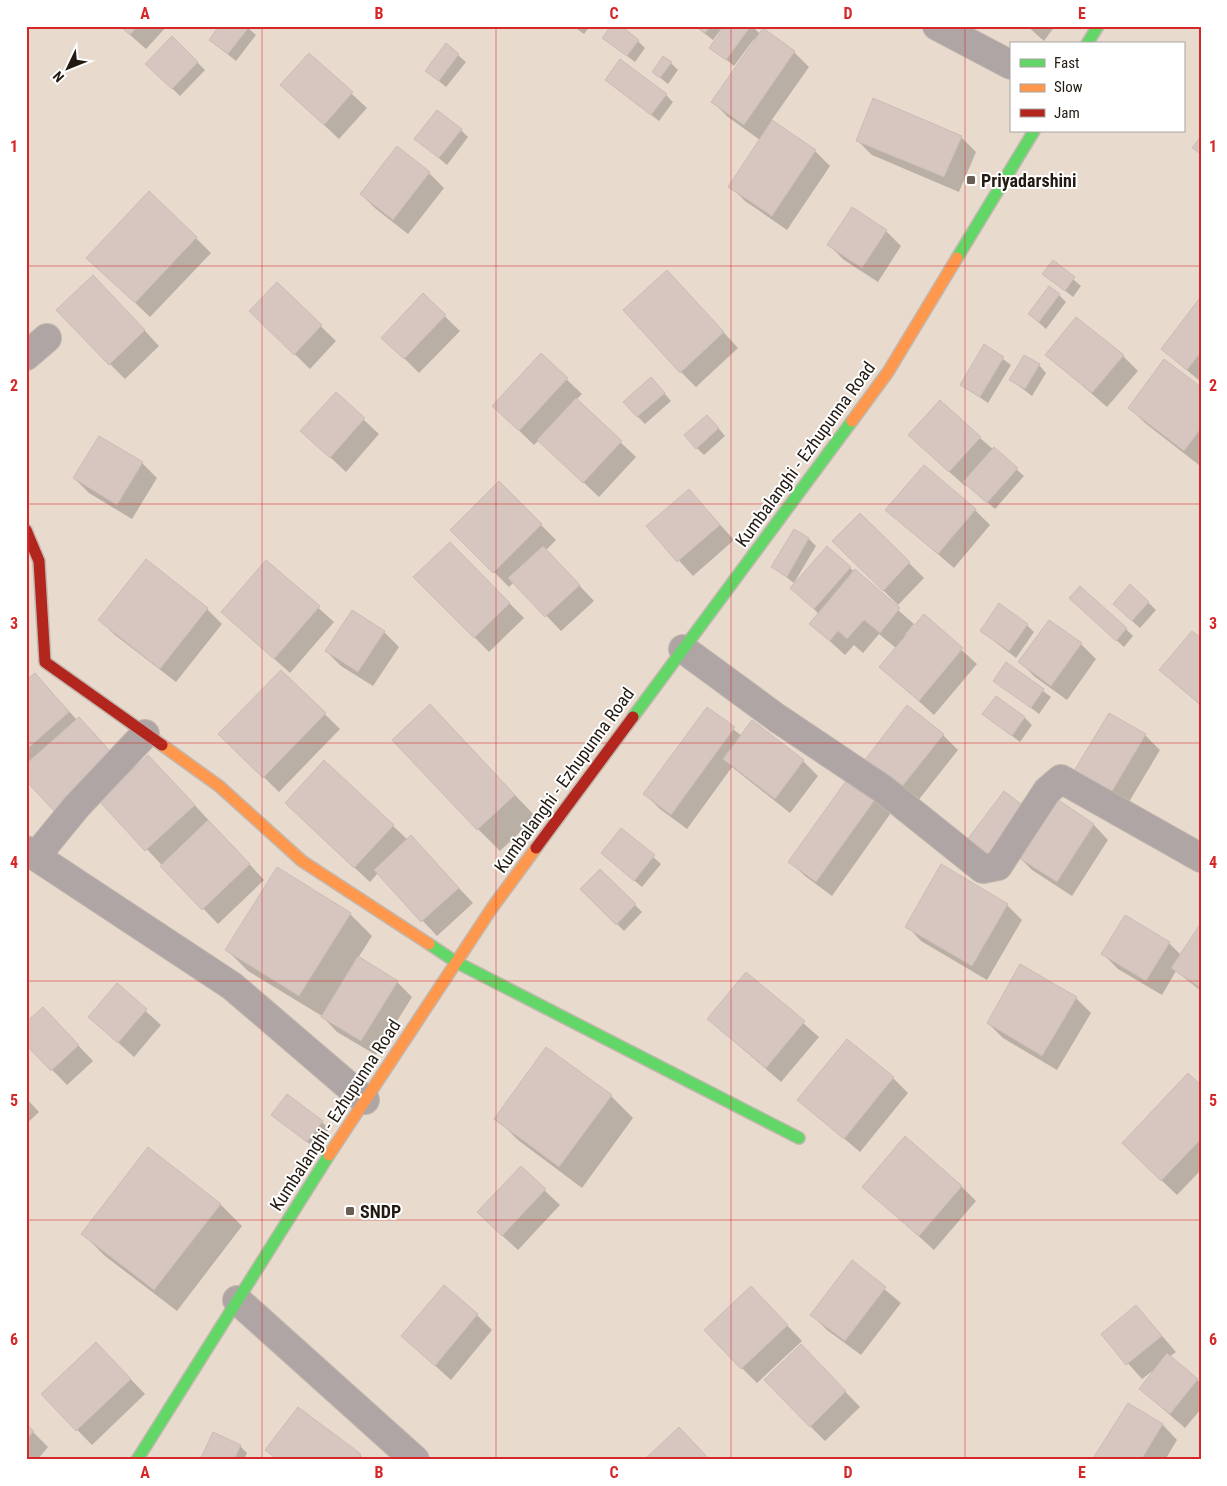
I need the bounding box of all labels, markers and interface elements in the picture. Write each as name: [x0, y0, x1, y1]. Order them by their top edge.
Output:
text: A: [140, 4, 150, 23]
text: B: [375, 4, 384, 23]
text: C: [609, 4, 619, 23]
text: D: [843, 4, 853, 23]
text: E: [1078, 4, 1086, 23]
north arrow: [42, 42, 92, 92]
legend: [1010, 42, 1184, 132]
text: Fast: [1054, 54, 1079, 72]
text: N: [50, 68, 67, 85]
text: Slow: [1054, 78, 1083, 96]
text: Jam: [1054, 104, 1080, 122]
text: 1: [10, 137, 18, 156]
text: 1: [1209, 137, 1217, 156]
place label: Priyadarshini: [981, 170, 1076, 191]
marker: Priyadarshini: [965, 174, 977, 186]
street label: Kumbalanghi - Ezhupunna Road: [731, 357, 879, 551]
text: 2: [10, 376, 18, 395]
text: 2: [1209, 376, 1217, 395]
text: 3: [10, 614, 18, 633]
text: 3: [1209, 614, 1217, 633]
street label: Kumbalanghi - Ezhupunna Road: [490, 683, 638, 877]
text: 4: [10, 853, 18, 872]
text: 4: [1209, 853, 1217, 872]
street label: Kumbalanghi - Ezhupunna Road: [265, 1016, 405, 1214]
text: 5: [10, 1091, 18, 1110]
text: 5: [1209, 1091, 1217, 1110]
place label: SNDP: [360, 1201, 401, 1222]
marker: SNDP: [344, 1205, 356, 1217]
text: 6: [10, 1330, 18, 1349]
text: 6: [1209, 1330, 1217, 1349]
text: A: [140, 1463, 150, 1482]
text: B: [375, 1463, 384, 1482]
text: C: [609, 1463, 619, 1482]
text: D: [843, 1463, 853, 1482]
text: E: [1078, 1463, 1086, 1482]

